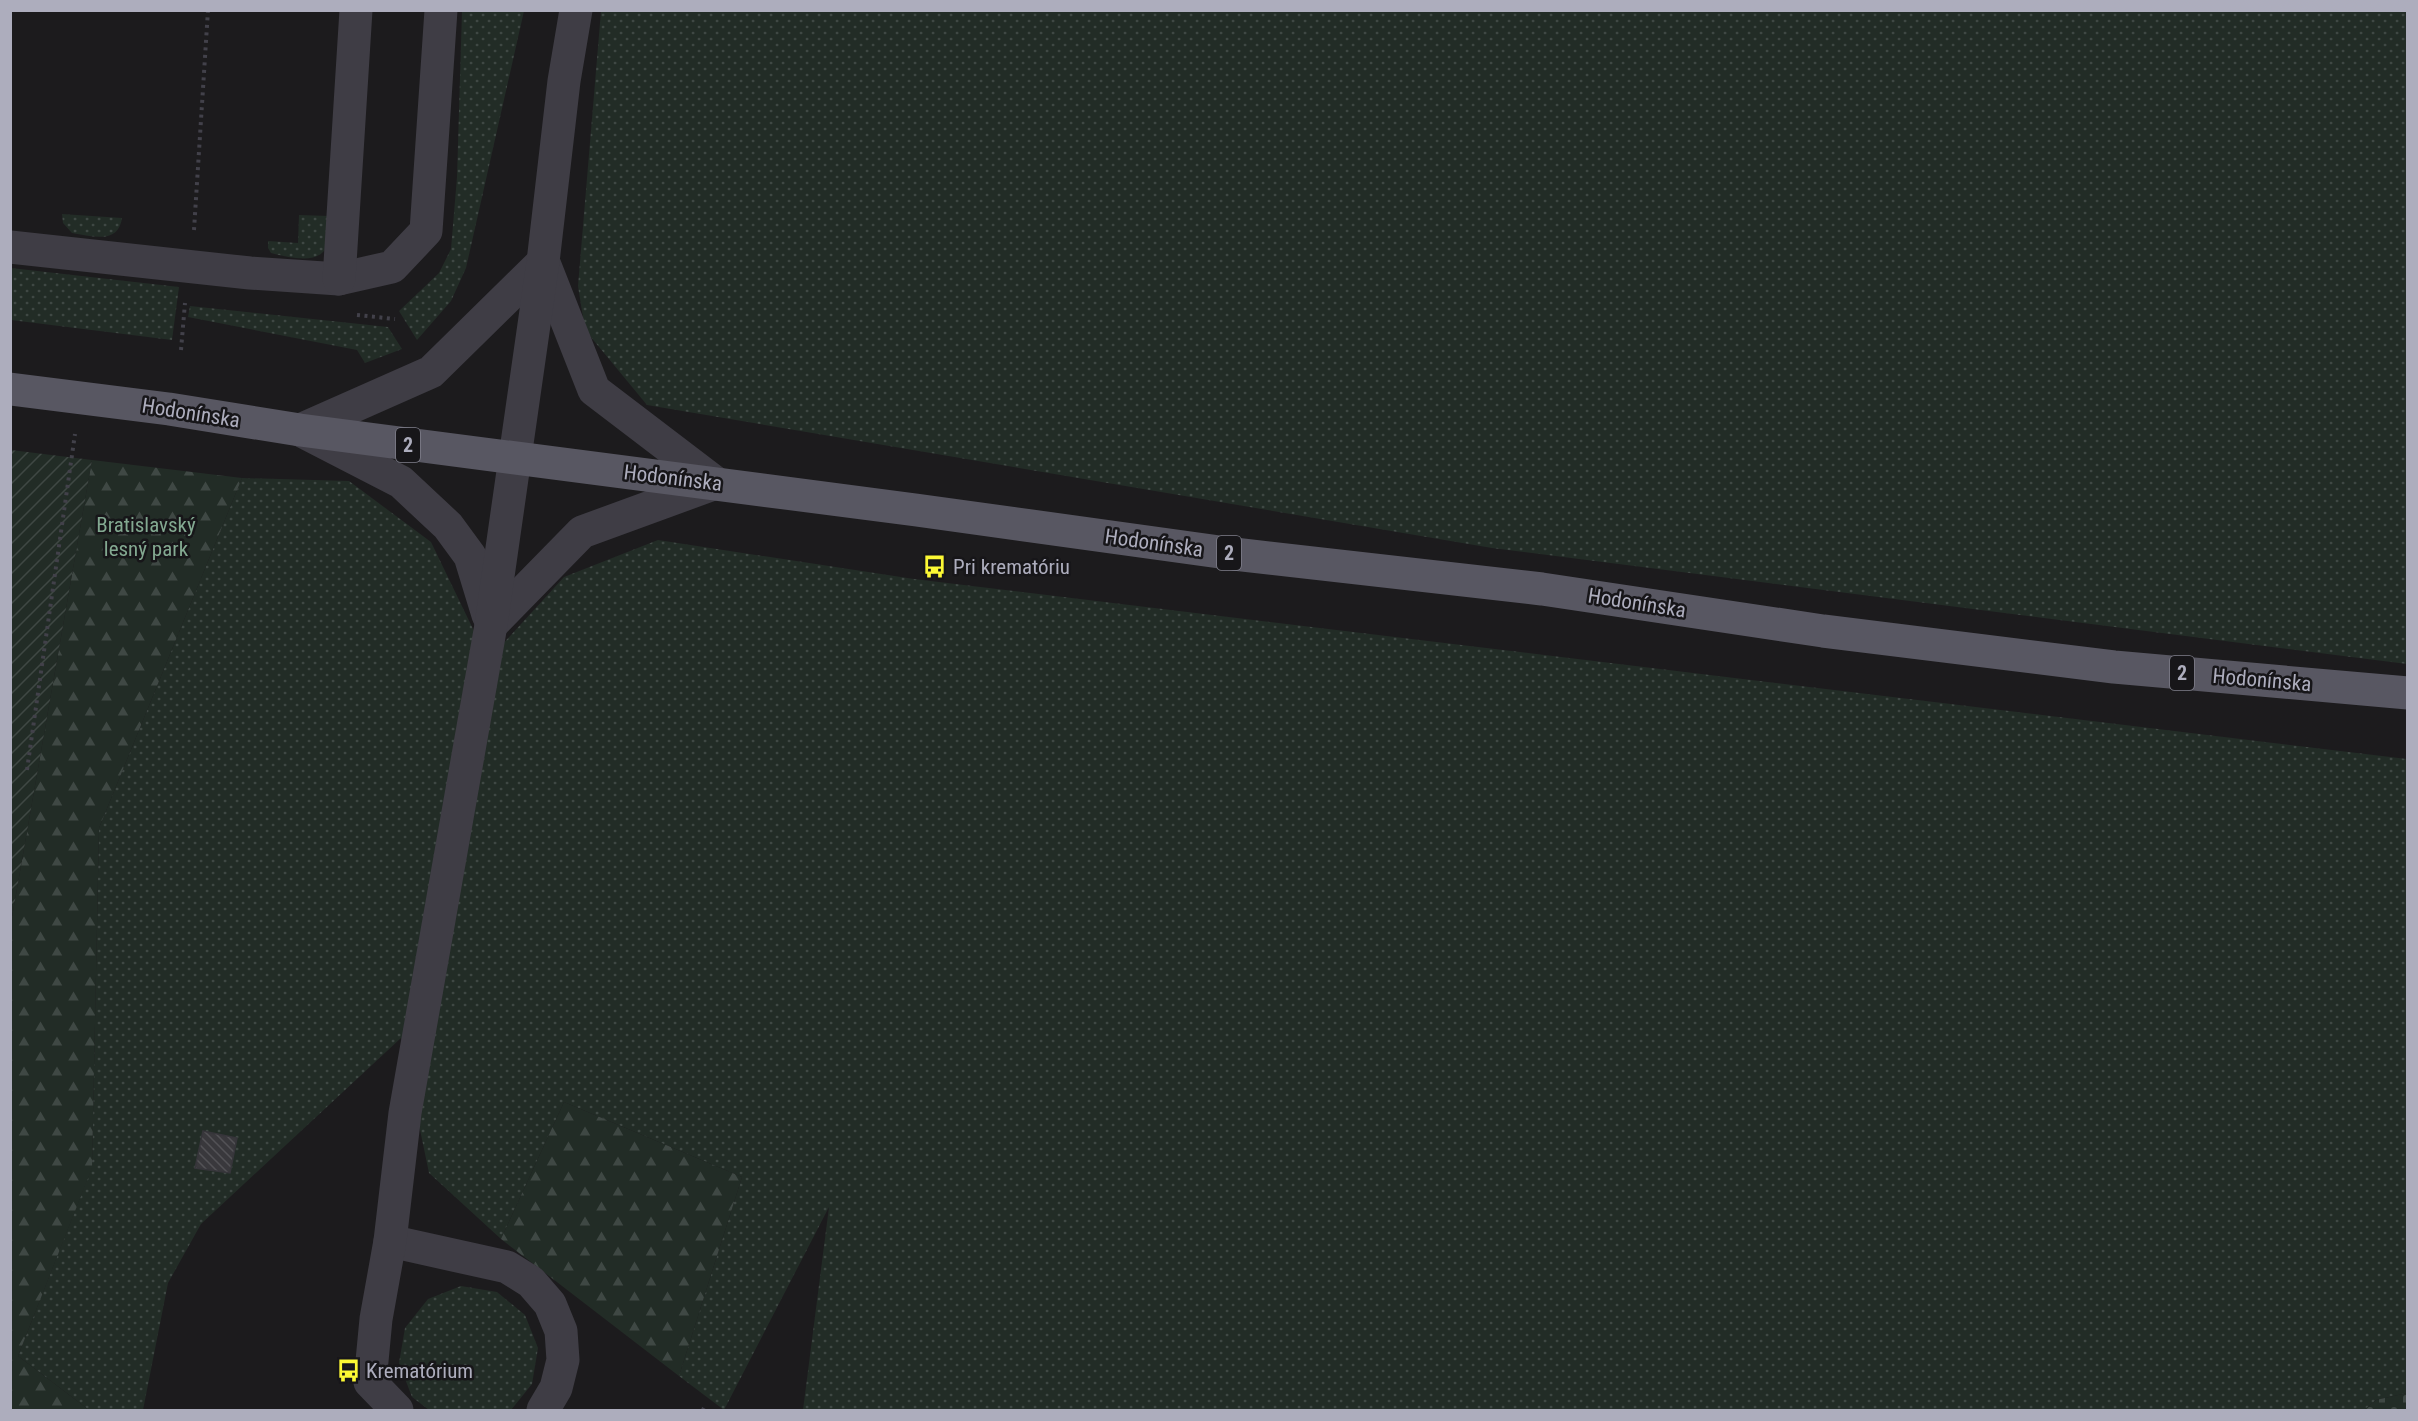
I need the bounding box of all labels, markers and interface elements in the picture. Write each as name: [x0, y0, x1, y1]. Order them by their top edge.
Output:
street label: Hodonínska: [140, 393, 242, 433]
road number: 2: [396, 428, 420, 462]
street label: Hodonínska: [622, 460, 724, 496]
park label: Bratislavský lesný park: [96, 513, 196, 561]
street label: Hodonínska: [1103, 524, 1205, 562]
road number: 2: [1217, 536, 1241, 570]
bus stop icon: Pri krematóriu: [922, 554, 948, 580]
place label: Pri krematóriu: [953, 555, 1070, 579]
street label: Hodonínska: [1586, 583, 1688, 623]
road number: 2: [2170, 656, 2194, 690]
street label: Hodonínska: [2212, 664, 2312, 696]
bus stop icon: Krematórium: [335, 1358, 361, 1384]
place label: Krematórium: [366, 1359, 473, 1383]

